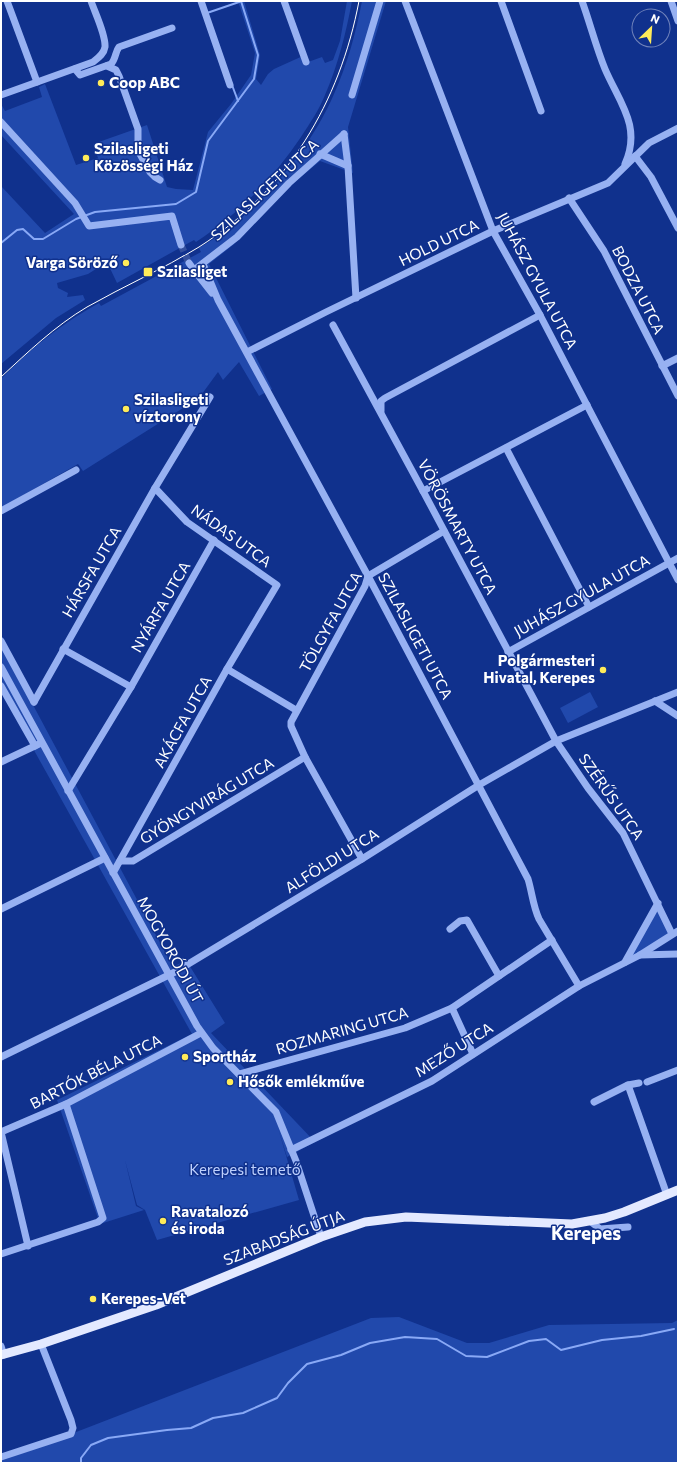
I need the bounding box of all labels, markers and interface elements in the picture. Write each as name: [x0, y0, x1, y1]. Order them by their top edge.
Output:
north arrow: [631, 8, 671, 48]
text: N: [649, 11, 662, 26]
place label: Coop ABC: [109, 73, 180, 91]
marker: Coop ABC: [96, 78, 106, 88]
street label: SZILASLIGETI UTCA: [207, 135, 322, 244]
place label: Szilasligeti Közösségi Ház: [94, 139, 193, 174]
marker: Szilasligeti Közösségi Ház: [81, 153, 91, 163]
street label: JUHÁSZ GYULA UTCA: [494, 208, 583, 352]
street label: HOLD UTCA: [396, 215, 481, 269]
street label: BODZA UTCA: [609, 242, 669, 337]
place label: Varga Söröző: [26, 253, 118, 271]
marker: Varga Söröző: [121, 258, 131, 268]
place label: Szilasliget: [157, 262, 227, 280]
marker: Szilasliget: [142, 266, 154, 278]
place label: Szilasligeti víztorony: [134, 390, 209, 425]
marker: Szilasligeti víztorony: [121, 404, 131, 414]
street label: VÖRÖSMARTY UTCA: [415, 456, 501, 597]
street label: NÁDAS UTCA: [188, 499, 276, 570]
street label: HÁRSFA UTCA: [57, 522, 125, 620]
street label: JUHÁSZ GYULA UTCA: [510, 549, 653, 640]
street label: NYÁRFA UTCA: [126, 557, 193, 655]
street label: TÖLGYFA UTCA: [295, 568, 365, 675]
street label: SZILASLIGETI UTCA: [375, 569, 457, 702]
place label: Polgármesteri Hivatal, Kerepes: [483, 651, 595, 686]
marker: Polgármesteri Hivatal, Kerepes: [598, 665, 608, 675]
street label: AKÁCFA UTCA: [149, 672, 215, 771]
street label: SZÉRŰS UTCA: [576, 749, 649, 843]
street label: GYÖNGYVIRÁG UTCA: [136, 752, 277, 847]
street label: ALFÖLDI UTCA: [281, 824, 382, 896]
street label: MOGYORÓDI ÚT: [134, 893, 209, 1006]
street label: ROZMARING UTCA: [274, 1003, 410, 1058]
street label: MEZŐ UTCA: [410, 1017, 496, 1080]
street label: BARTÓK BÉLA UTCA: [26, 1029, 164, 1112]
place label: Sportház: [193, 1047, 257, 1065]
marker: Sportház: [180, 1052, 190, 1062]
place label: Hősők emlékműve: [238, 1072, 365, 1090]
marker: Hősők emlékműve: [225, 1077, 235, 1087]
park label: Kerepesi temető: [189, 1160, 301, 1178]
place label: Ravatalozó és iroda: [171, 1202, 249, 1237]
street label: SZABADSÁG ÚTJA: [220, 1205, 347, 1268]
marker: Ravatalozó és iroda: [158, 1216, 168, 1226]
district label: Kerepes: [551, 1221, 621, 1244]
place label: Kerepes-Vet: [101, 1289, 186, 1307]
marker: Kerepes-Vet: [88, 1294, 98, 1304]

